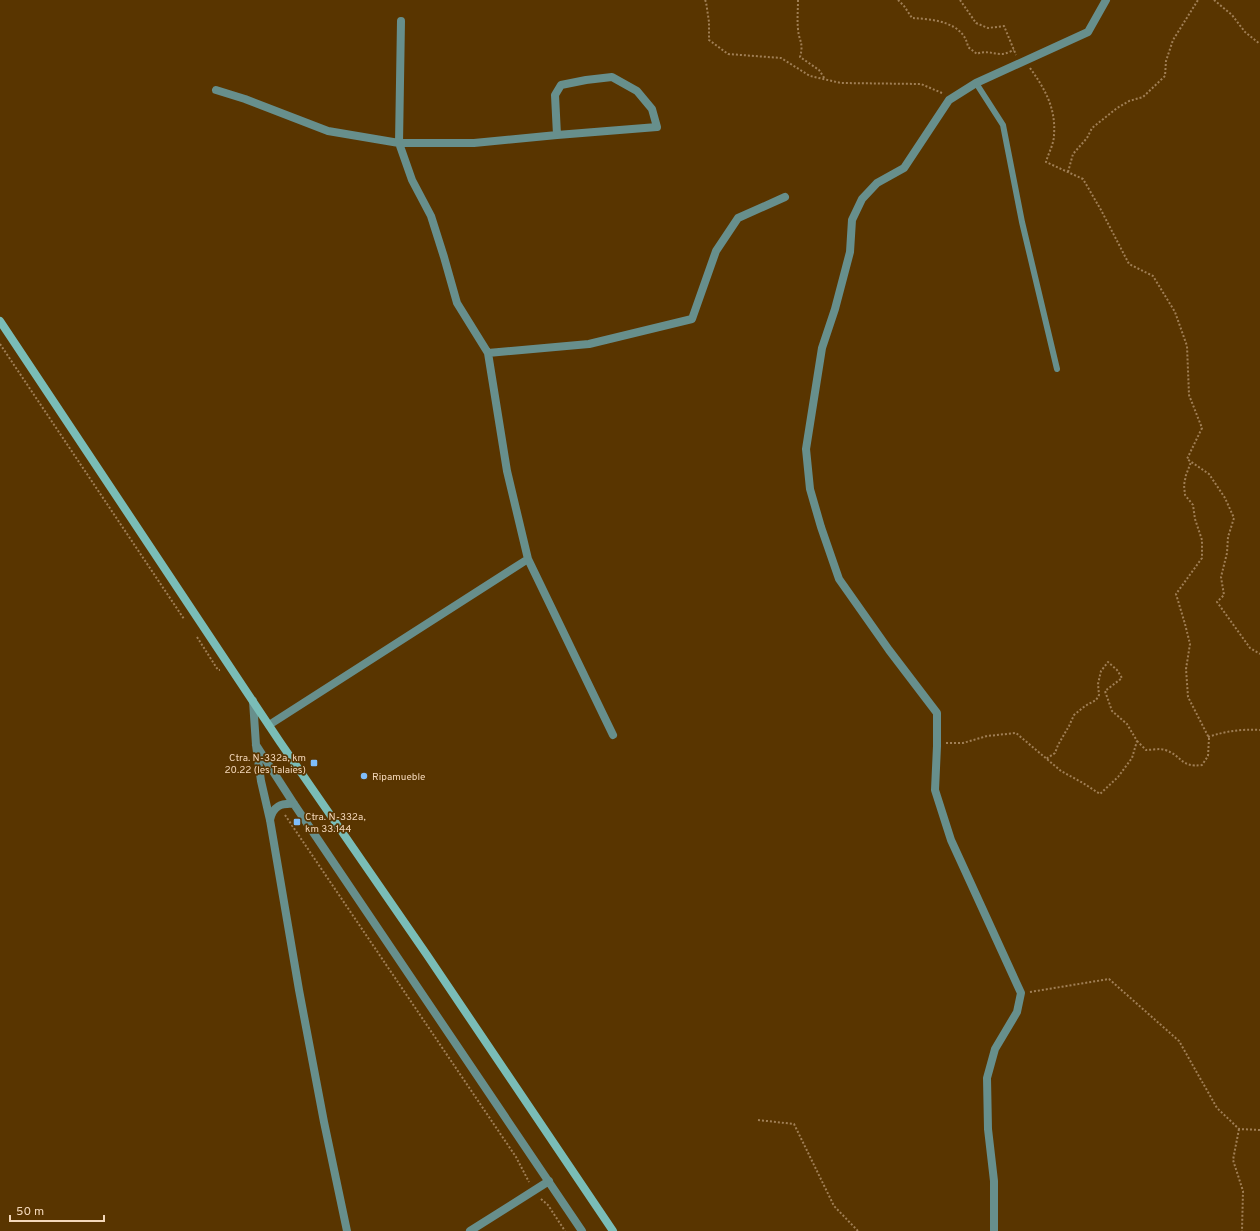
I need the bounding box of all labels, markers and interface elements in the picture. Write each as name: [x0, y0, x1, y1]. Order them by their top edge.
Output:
place label: Ctra. N-332a, km 20.22 (les Talaies): [224, 752, 306, 777]
marker: Ctra. N-332a, km 20.22 (les Talaies): [309, 758, 319, 768]
marker: Ripamueble: [359, 771, 369, 781]
place label: Ripamueble: [372, 771, 425, 784]
place label: Ctra. N-332a, km 33.144: [305, 811, 366, 836]
marker: Ctra. N-332a, km 33.144: [292, 817, 302, 827]
scale bar: [10, 1197, 104, 1223]
text: 50 m: [16, 1204, 44, 1220]

